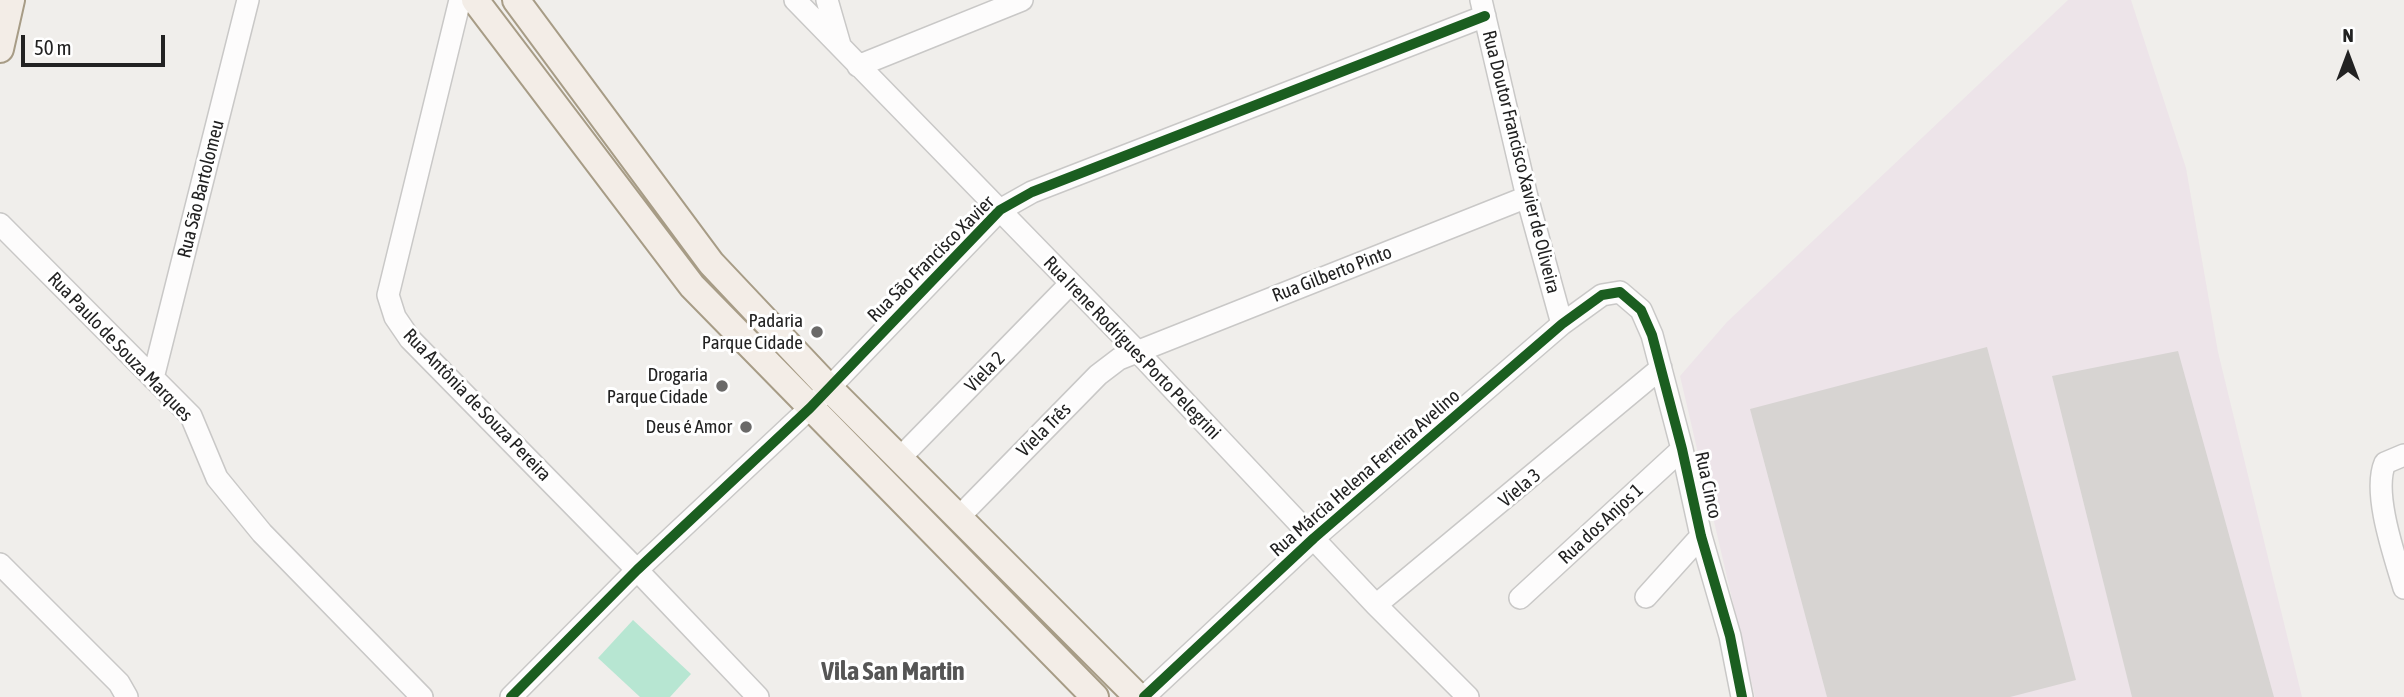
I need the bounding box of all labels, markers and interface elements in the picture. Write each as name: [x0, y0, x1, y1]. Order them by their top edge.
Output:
scale bar: [24, 21, 168, 65]
north arrow: [2313, 21, 2383, 91]
text: N: [2342, 24, 2354, 46]
street label: Rua Doutor Francisco Xavier de Oliveira: [1477, 28, 1565, 296]
text: 50 m: [34, 35, 72, 59]
street label: Rua São Bartolomeu: [173, 118, 229, 260]
street label: Rua São Francisco Xavier: [863, 191, 999, 327]
street label: Rua Gilberto Pinto: [1269, 241, 1395, 307]
street label: Rua Irene Rodrigues Porto Pelegrini: [1039, 252, 1225, 444]
street label: Rua Paulo de Souza Marques: [43, 268, 197, 426]
place label: Padaria Parque Cidade: [702, 310, 803, 354]
street label: Rua Antônia de Souza Pereira: [398, 324, 556, 486]
marker: Padaria Parque Cidade: [809, 324, 825, 340]
street label: Viela 2: [960, 347, 1010, 397]
place label: Drogaria Parque Cidade: [607, 364, 708, 408]
marker: Drogaria Parque Cidade: [714, 378, 730, 394]
street label: Rua Márcia Helena Ferreira Avelino: [1266, 384, 1464, 562]
street label: Viela Três: [1012, 398, 1076, 462]
place label: Deus é Amor: [645, 416, 732, 438]
marker: Deus é Amor: [738, 419, 754, 435]
street label: Rua Cinco: [1690, 449, 1726, 521]
street label: Viela 3: [1494, 464, 1546, 512]
street label: Rua dos Anjos 1: [1554, 479, 1648, 569]
district label: Vila San Martin: [821, 656, 965, 688]

